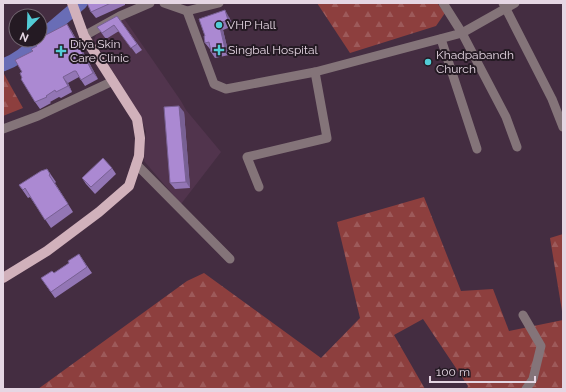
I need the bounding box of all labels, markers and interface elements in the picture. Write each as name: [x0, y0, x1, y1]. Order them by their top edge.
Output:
north arrow: [8, 8, 48, 48]
place label: VHP Hall: [227, 18, 277, 32]
marker: VHP Hall: [214, 20, 224, 30]
text: N: [18, 29, 31, 44]
place label: Diya Skin Care Clinic: [70, 37, 130, 65]
place label: Singbal Hospital: [228, 43, 318, 57]
marker: Singbal Hospital: [213, 44, 225, 56]
marker: Diya Skin Care Clinic: [55, 45, 67, 57]
place label: Khadpabandh Church: [436, 48, 514, 76]
marker: Khadpabandh Church: [423, 57, 433, 67]
scale bar: [430, 358, 535, 384]
text: 100 m: [436, 365, 470, 379]

